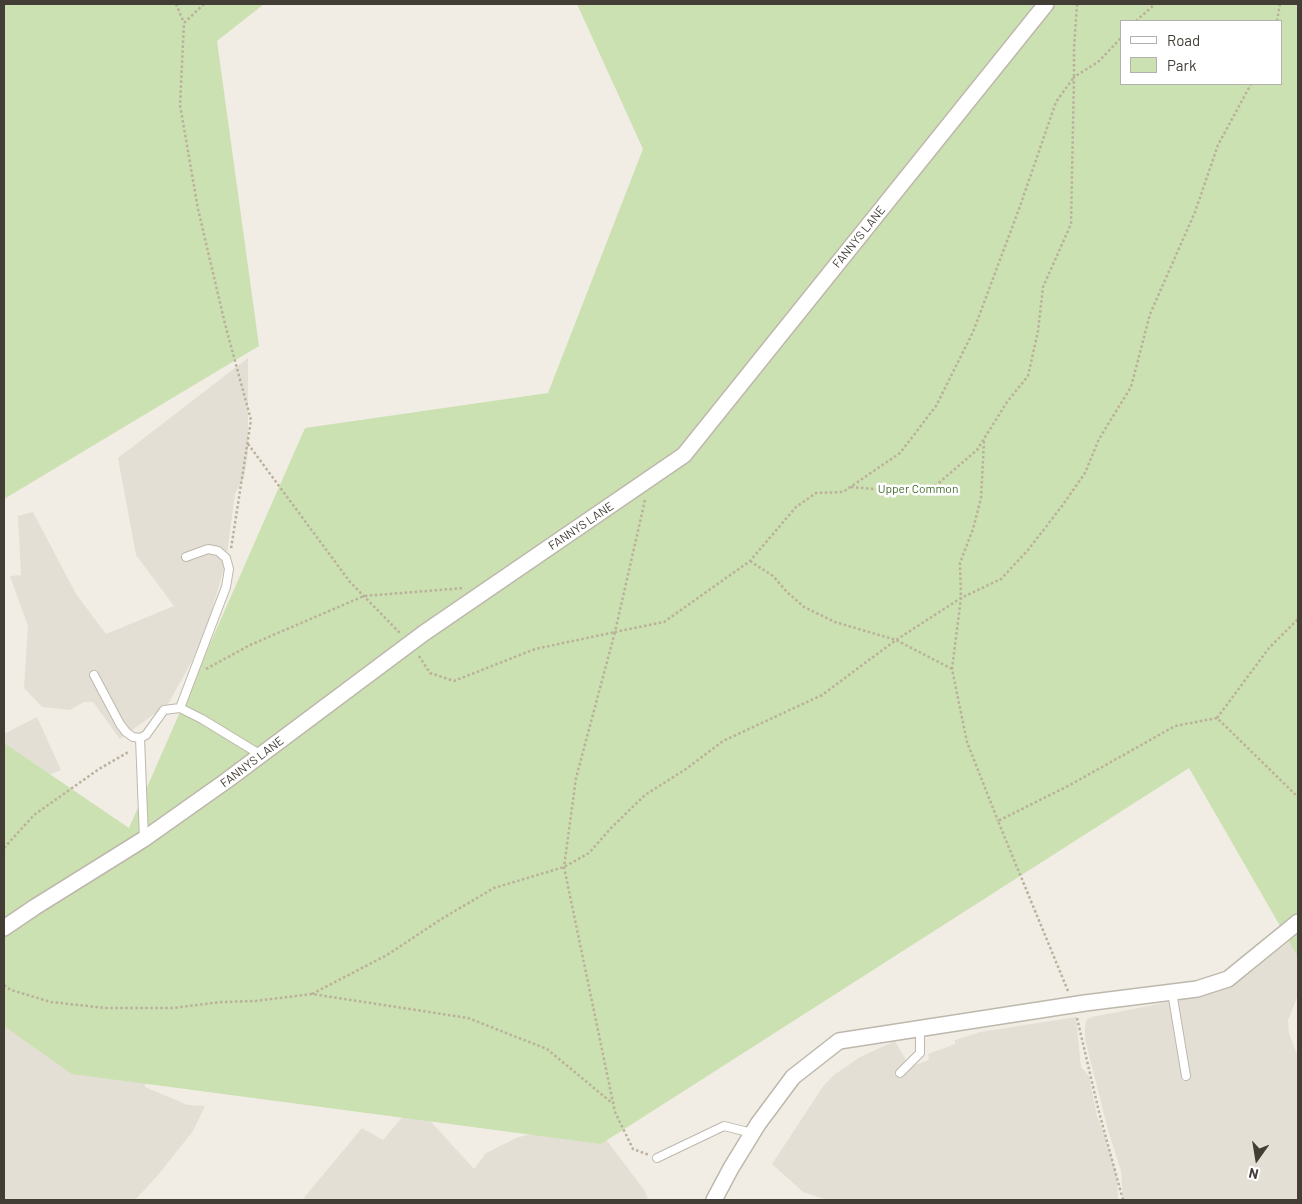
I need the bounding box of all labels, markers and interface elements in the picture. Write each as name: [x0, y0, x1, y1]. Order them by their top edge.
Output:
legend: [1120, 20, 1282, 85]
text: Road: [1167, 31, 1200, 49]
text: Park: [1167, 56, 1196, 74]
street label: FANNYS LANE: [830, 203, 888, 271]
park label: Upper Common: [878, 482, 958, 496]
street label: FANNYS LANE: [546, 499, 616, 553]
street label: FANNYS LANE: [218, 734, 286, 790]
north arrow: [1232, 1134, 1282, 1184]
text: N: [1247, 1165, 1260, 1183]

